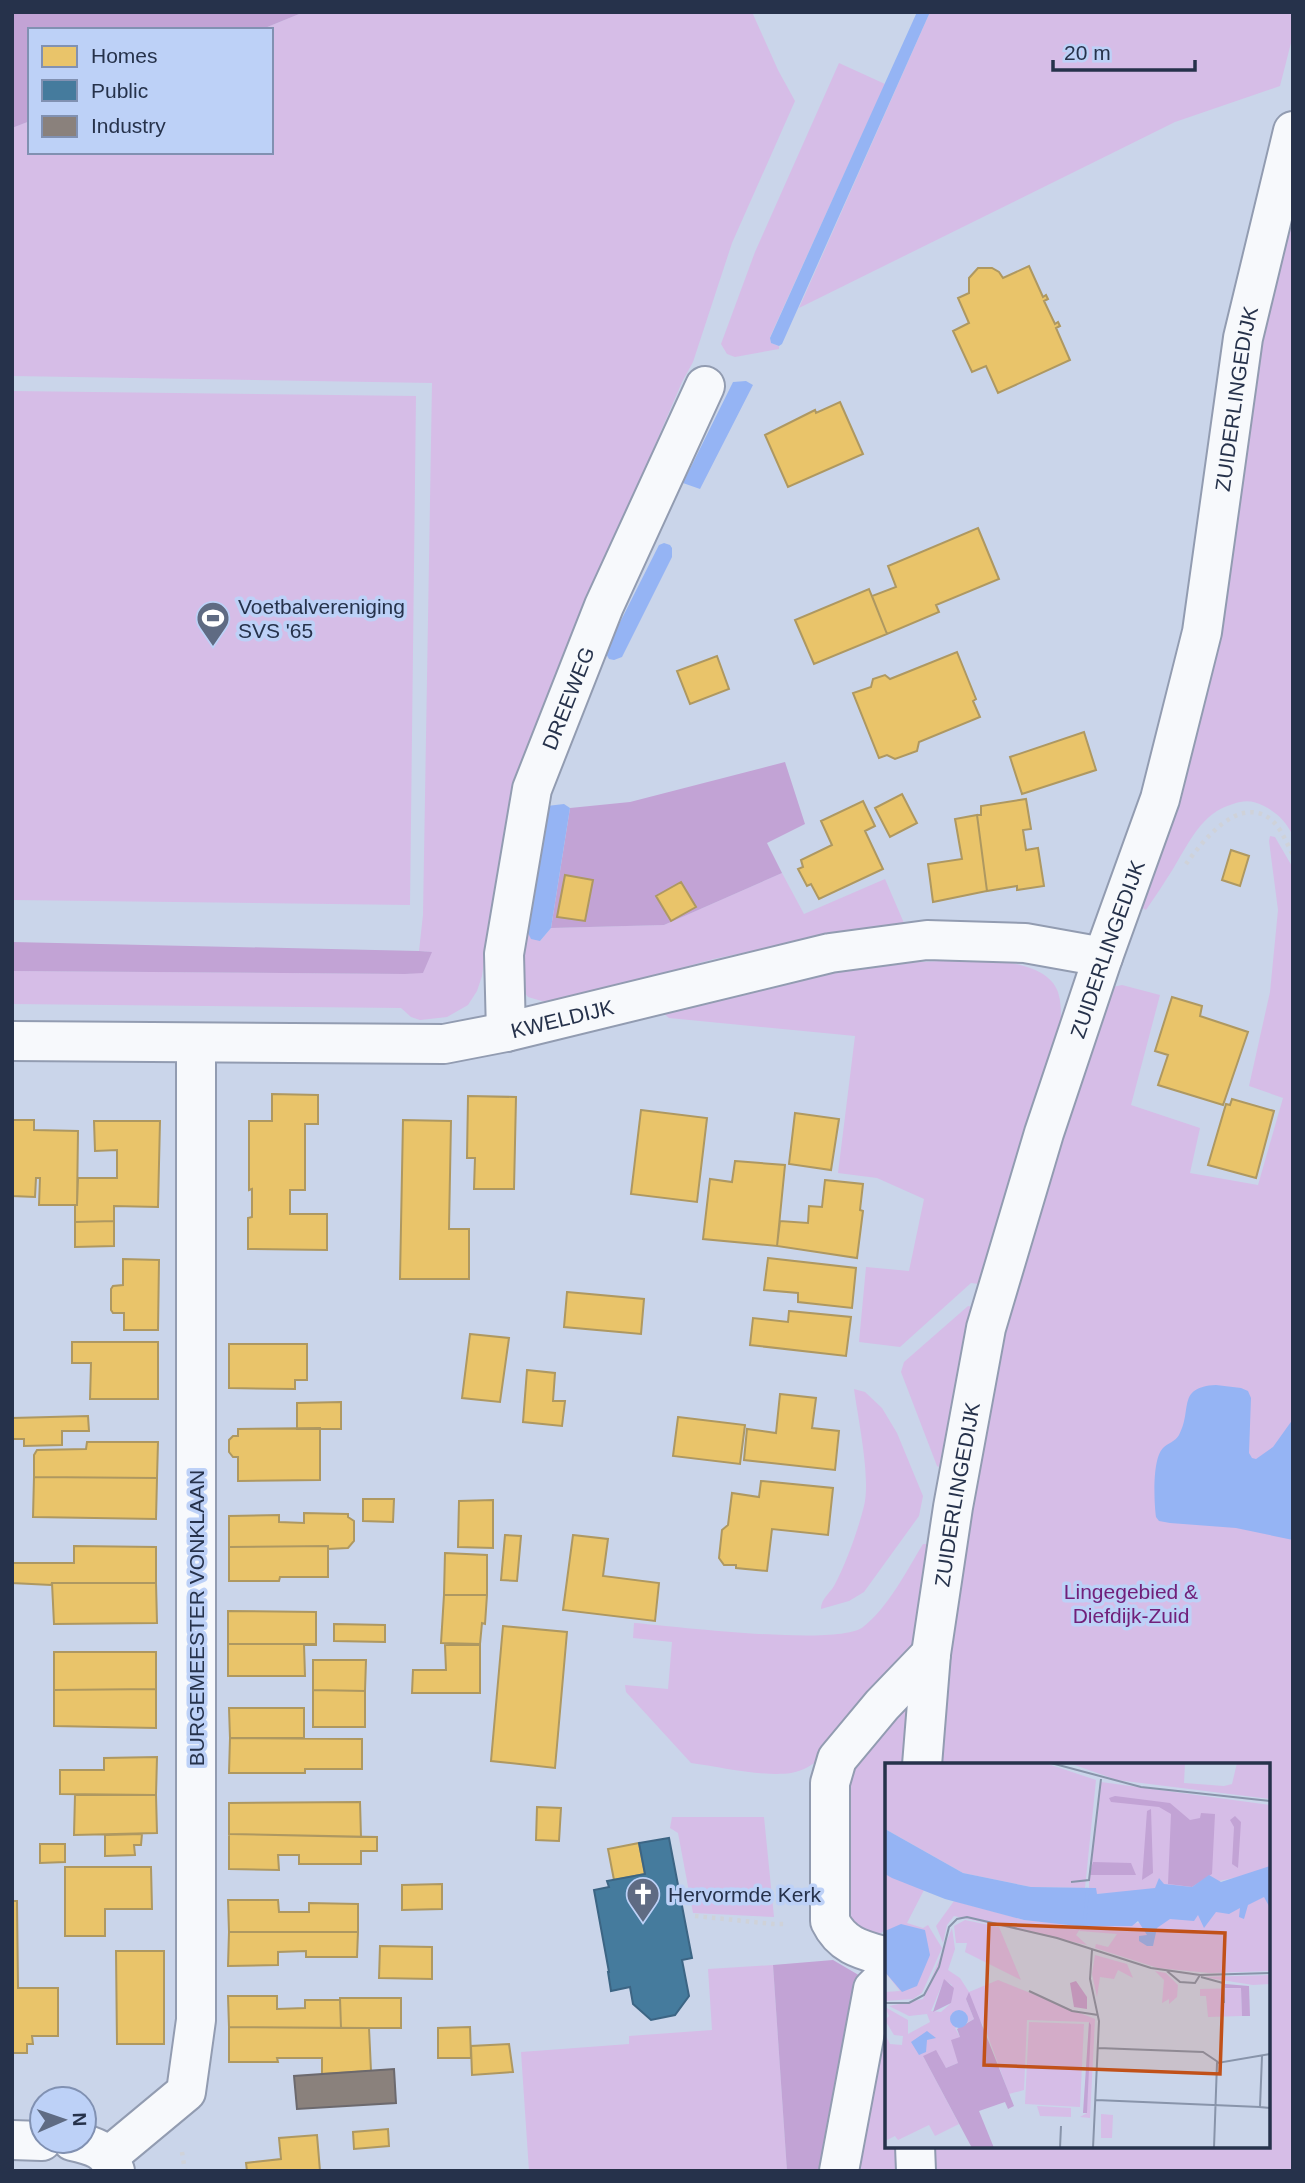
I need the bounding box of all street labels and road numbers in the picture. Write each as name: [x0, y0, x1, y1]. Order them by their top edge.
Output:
street label: ZUIDERLINGEDIJK: [1210, 304, 1262, 493]
street label: DREEWEG: [537, 643, 598, 753]
street label: ZUIDERLINGEDIJK: [1065, 857, 1149, 1041]
street label: KWELDIJK: [508, 995, 616, 1042]
street label: ZUIDERLINGEDIJK: [930, 1400, 984, 1588]
street label: BURGEMEESTER VONKLAAN: [185, 1470, 208, 1766]

